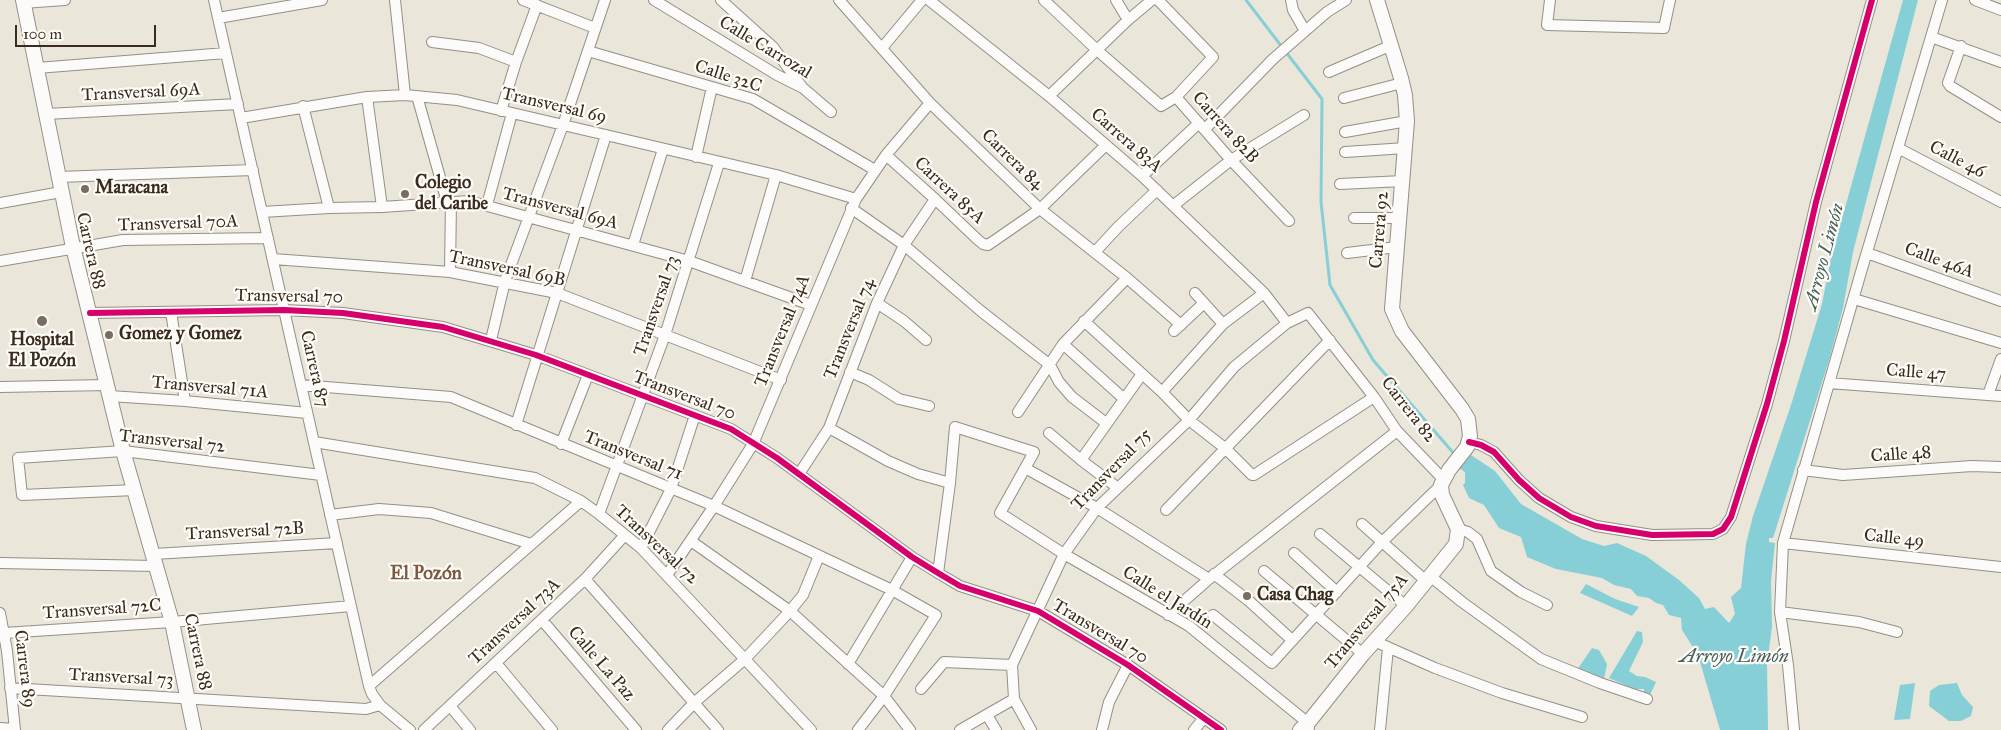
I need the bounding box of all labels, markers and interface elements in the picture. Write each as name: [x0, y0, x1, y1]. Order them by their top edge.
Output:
street label: Calle Carrozal: [715, 12, 815, 84]
scale bar: [18, 15, 159, 47]
text: 100 m: [23, 25, 62, 43]
street label: Calle 32C: [692, 56, 764, 98]
street label: Transversal 69A: [81, 79, 201, 107]
street label: Transversal 69: [499, 83, 609, 129]
street label: Carrera 82B: [1187, 88, 1263, 168]
street label: Carrera 83A: [1086, 104, 1166, 178]
street label: Carrera 84: [976, 125, 1048, 195]
street label: Calle 46: [1925, 137, 1989, 183]
street label: Carrera 85A: [909, 153, 989, 229]
place label: Colegio del Caribe: [415, 173, 488, 215]
place label: Maracana: [95, 178, 168, 200]
marker: Maracana: [79, 183, 91, 195]
street label: Transversal 69A: [500, 183, 620, 235]
marker: Colegio del Caribe: [399, 188, 411, 200]
street label: Carrera 92: [1366, 190, 1394, 270]
water label: Arroyo Limón: [1800, 201, 1850, 313]
street label: Carrera 88: [71, 211, 109, 291]
street label: Transversal 70A: [117, 211, 239, 237]
street label: Calle 46A: [1901, 238, 1977, 284]
street label: Transversal 69B: [447, 246, 567, 292]
street label: Transversal 73: [630, 253, 684, 359]
street label: Transversal 74A: [751, 272, 815, 390]
street label: Transversal 74: [820, 275, 880, 383]
street label: Transversal 70: [235, 285, 343, 309]
marker: Hospital El Pozón: [35, 314, 49, 328]
place label: Gomez y Gomez: [119, 324, 242, 346]
street label: Carrera 87: [295, 328, 333, 410]
marker: Gomez y Gomez: [103, 329, 115, 341]
place label: Hospital El Pozón: [8, 330, 76, 372]
street label: Calle 47: [1885, 360, 1947, 386]
street label: Transversal 70: [630, 367, 738, 425]
street label: Transversal 71A: [151, 372, 269, 404]
street label: Carrera 82: [1376, 373, 1440, 447]
street label: Transversal 75: [1067, 424, 1157, 516]
street label: Transversal 72: [118, 426, 226, 458]
street label: Transversal 71: [580, 426, 686, 486]
street label: Calle 48: [1870, 442, 1932, 468]
street label: Transversal 72: [610, 501, 702, 589]
street label: Transversal 72B: [185, 518, 305, 546]
street label: Calle 49: [1863, 525, 1925, 553]
street label: Calle el Jardín: [1118, 562, 1216, 634]
district label: El Pozón: [390, 563, 462, 585]
street label: Transversal 75A: [1321, 570, 1413, 674]
street label: Transversal 73A: [465, 574, 565, 670]
place label: Casa Chag: [1257, 585, 1333, 607]
marker: Casa Chag: [1241, 590, 1253, 602]
street label: Transversal 72C: [42, 595, 162, 625]
street label: Transversal 70: [1048, 595, 1152, 669]
street label: Carrera 88: [178, 612, 216, 692]
street label: Calle La Paz: [563, 622, 639, 706]
street label: Carrera 89: [9, 629, 39, 709]
water label: Arroyo Limón: [1679, 646, 1789, 668]
street label: Transversal 73: [68, 664, 174, 692]

